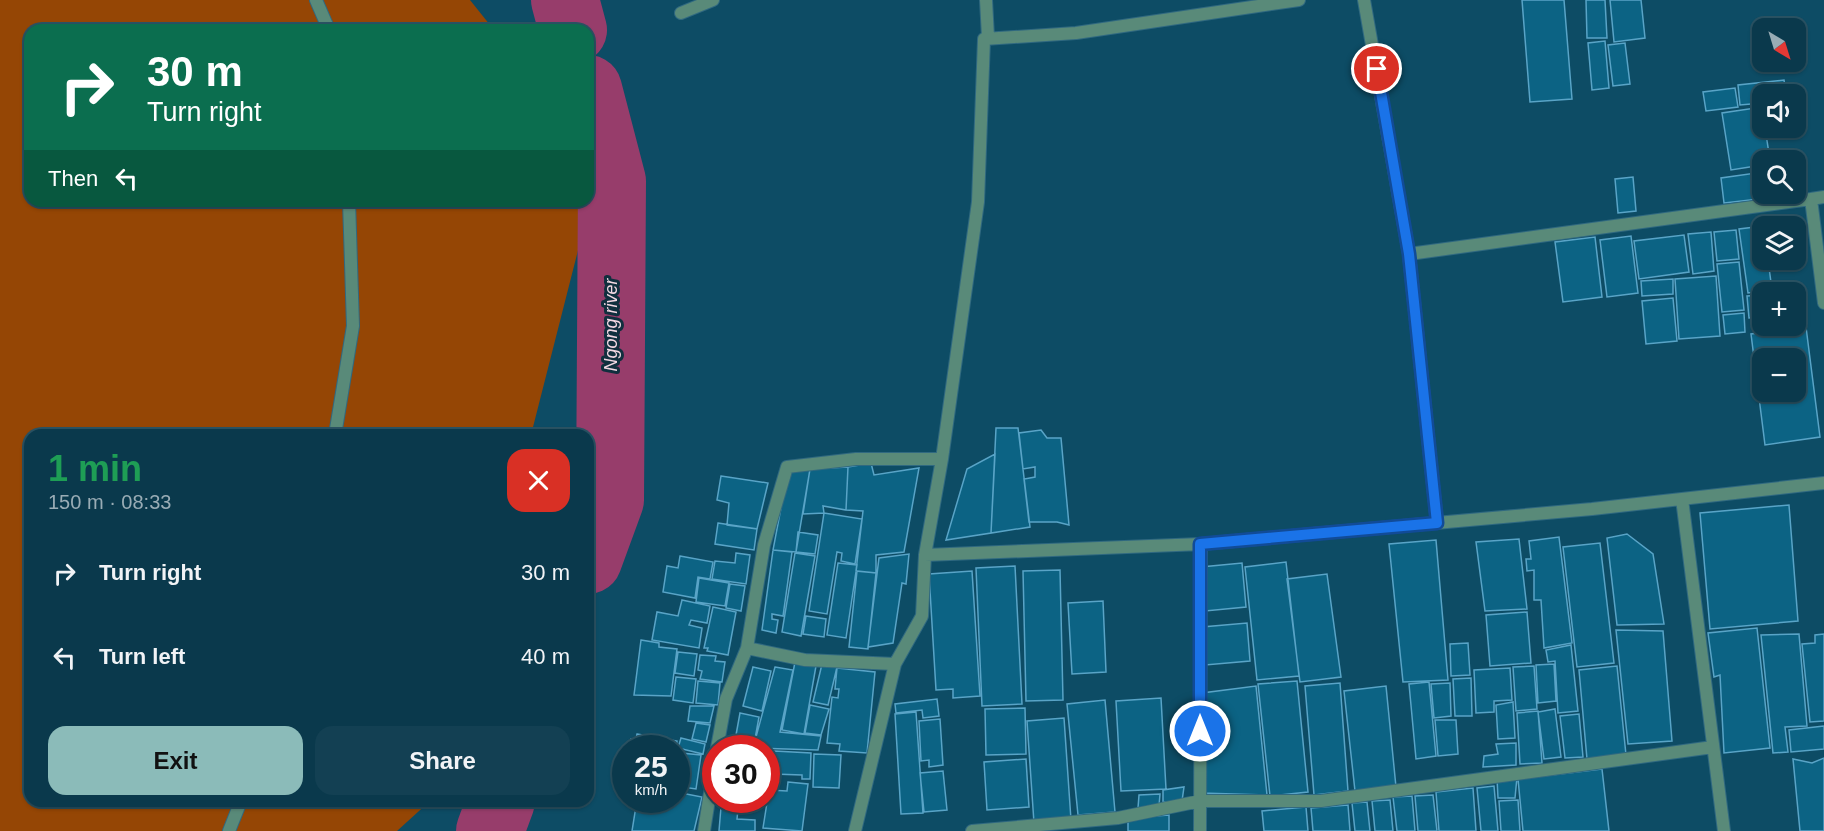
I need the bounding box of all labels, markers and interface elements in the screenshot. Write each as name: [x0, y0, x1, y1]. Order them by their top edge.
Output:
north arrow: [1752, 18, 1806, 72]
map controls: [1752, 18, 1806, 402]
pin: [1351, 43, 1402, 94]
icon: right: [48, 48, 126, 126]
text: 30 m: [147, 48, 243, 95]
icon: arrive: [1360, 52, 1393, 85]
button: sound: [1752, 84, 1806, 138]
text: Turn right: [147, 97, 262, 127]
button: search: [1752, 150, 1806, 204]
icon: left: [110, 162, 143, 195]
text: Then: [48, 166, 98, 191]
button: layers: [1752, 216, 1806, 270]
water label: Ngong river: [601, 277, 621, 372]
button: +: [1752, 282, 1806, 336]
button: −: [1752, 348, 1806, 402]
text: 1 min: [48, 448, 142, 489]
button: close: [507, 449, 570, 512]
text: 150 m · 08:33: [48, 491, 171, 513]
icon: right: [48, 557, 81, 590]
text: Turn right: [99, 560, 201, 585]
text: 30 m: [521, 560, 570, 585]
icon: left: [48, 641, 81, 674]
text: Turn left: [99, 644, 185, 669]
text: 40 m: [521, 644, 570, 669]
position arrow: [1168, 699, 1232, 763]
button: Exit: [48, 726, 303, 795]
button: Share: [315, 726, 570, 795]
speed limit sign: 30: [702, 735, 780, 813]
text: 25: [634, 750, 668, 783]
text: km/h: [635, 781, 667, 798]

